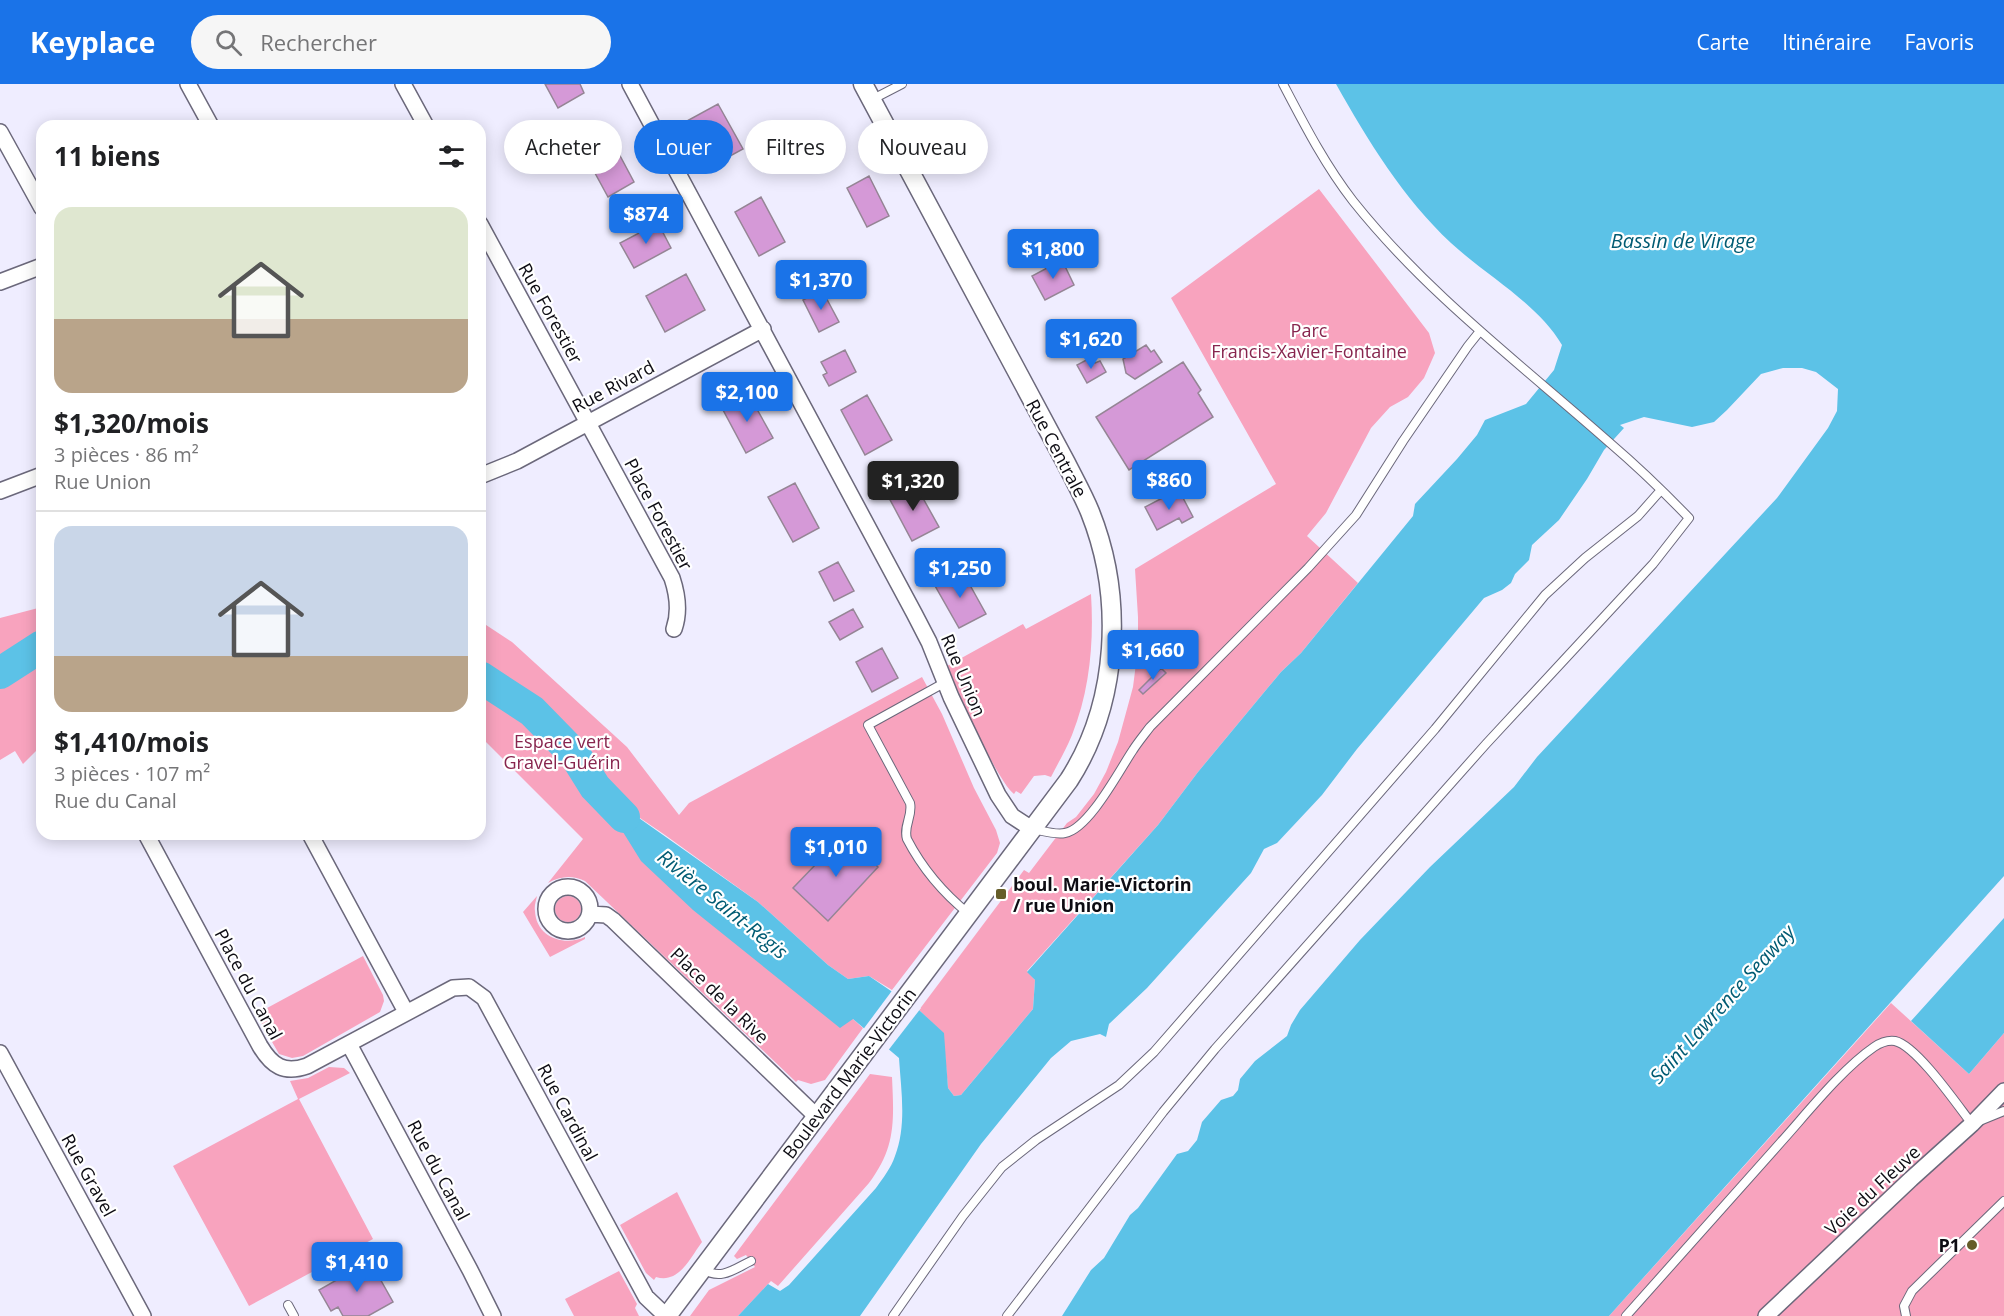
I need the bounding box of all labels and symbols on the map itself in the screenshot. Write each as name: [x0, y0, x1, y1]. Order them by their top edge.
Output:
pin: $874: [610, 194, 682, 245]
water label: Bassin de Virage: [1611, 227, 1755, 254]
pin: $1,800: [1004, 229, 1102, 280]
street label: Rue Forestier: [513, 258, 589, 368]
pin: $1,370: [772, 260, 870, 311]
park label: Parc Francis-Xavier-Fontaine: [1211, 318, 1407, 363]
pin: $1,620: [1042, 319, 1140, 370]
street label: Rue Rivard: [568, 354, 658, 418]
pin: $2,100: [698, 372, 796, 423]
street label: Rue Centrale: [1021, 395, 1093, 501]
street label: Place Forestier: [619, 454, 699, 575]
pin: $860: [1133, 460, 1205, 511]
pin: $1,320: [864, 461, 962, 512]
pin: $1,250: [911, 548, 1009, 599]
street label: Rue Union: [936, 630, 992, 720]
pin: $1,660: [1104, 630, 1202, 681]
park label: Espace vert Gravel-Guérin: [503, 729, 621, 774]
pin: $1,010: [787, 827, 885, 878]
water label: Rivière Saint-Régis: [652, 843, 794, 965]
place label: boul. Marie-Victorin / rue Union: [1013, 872, 1192, 917]
marker: boul. Marie-Victorin / rue Union: [994, 887, 1008, 901]
water label: Saint Lawrence Seaway: [1643, 918, 1802, 1089]
street label: Place du Canal: [210, 924, 288, 1044]
street label: Place de la Rive: [665, 942, 775, 1048]
street label: Boulevard Marie-Victorin: [777, 983, 921, 1163]
street label: Rue Cardinal: [532, 1059, 604, 1165]
street label: Rue du Canal: [402, 1116, 476, 1224]
street label: Rue Gravel: [56, 1129, 122, 1221]
street label: Voie du Fleuve: [1819, 1140, 1925, 1240]
place label: P1: [1938, 1233, 1960, 1257]
marker: P1: [1965, 1238, 1979, 1252]
pin: $1,410: [308, 1242, 406, 1293]

